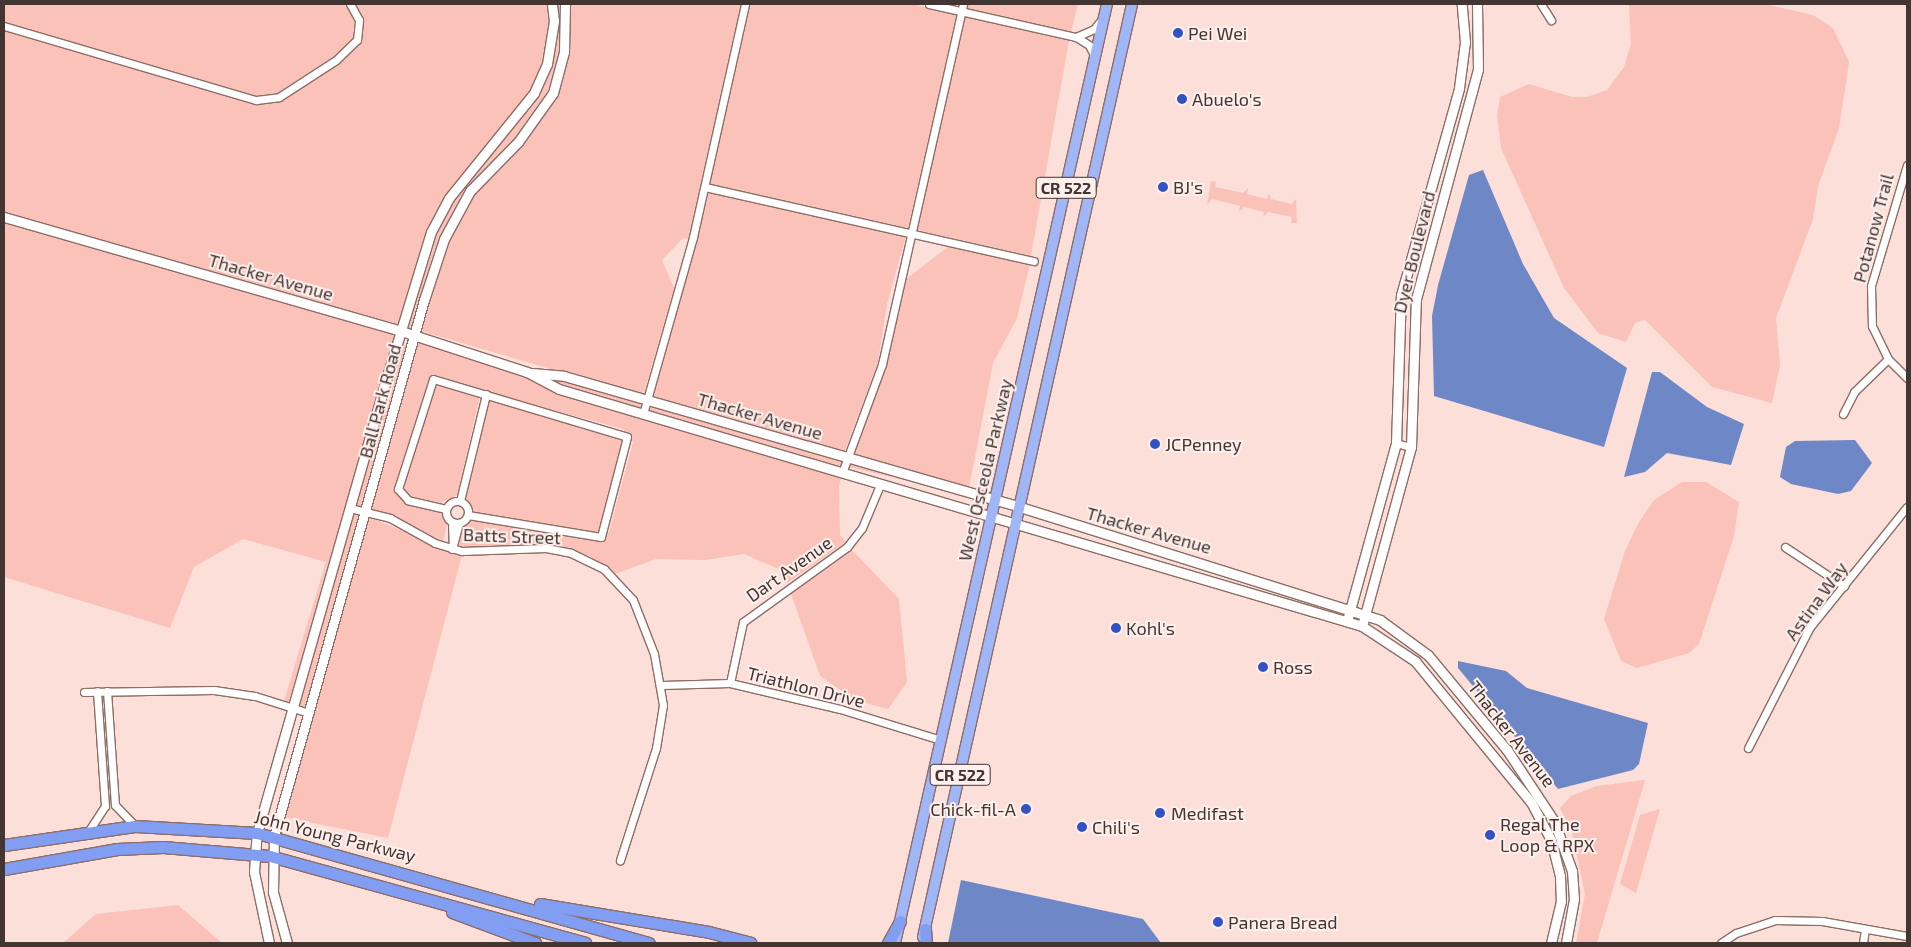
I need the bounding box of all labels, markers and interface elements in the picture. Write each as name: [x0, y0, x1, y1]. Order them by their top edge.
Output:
place label: Pei Wei: [1188, 22, 1248, 44]
marker: Pei Wei: [1172, 27, 1184, 39]
place label: Abuelo's: [1192, 88, 1262, 110]
marker: Abuelo's: [1176, 93, 1188, 105]
street label: Potanow Trail: [1848, 171, 1898, 285]
road number: CR 522: [1035, 174, 1097, 202]
place label: BJ's: [1173, 176, 1203, 198]
marker: BJ's: [1157, 181, 1169, 193]
street label: Dyer Boulevard: [1388, 188, 1440, 316]
street label: Thacker Avenue: [206, 249, 336, 305]
street label: Ball Park Road: [354, 341, 406, 461]
street label: West Osceola Parkway: [954, 377, 1016, 563]
street label: Thacker Avenue: [695, 388, 825, 444]
place label: JCPenney: [1165, 433, 1242, 455]
marker: JCPenney: [1149, 438, 1161, 450]
street label: Thacker Avenue: [1084, 502, 1214, 558]
street label: Batts Street: [463, 523, 561, 549]
street label: Dart Avenue: [742, 531, 836, 607]
street label: Astina Way: [1780, 557, 1852, 645]
place label: Kohl's: [1126, 617, 1175, 639]
marker: Kohl's: [1110, 622, 1122, 634]
place label: Ross: [1273, 656, 1313, 678]
marker: Ross: [1257, 661, 1269, 673]
street label: Triathlon Drive: [745, 662, 867, 712]
street label: Thacker Avenue: [1464, 676, 1560, 792]
road number: CR 522: [929, 762, 991, 788]
place label: Chick-fil-A: [930, 798, 1016, 820]
place label: Medifast: [1171, 802, 1244, 824]
marker: Chick-fil-A: [1020, 803, 1032, 815]
street label: John Young Parkway: [252, 805, 418, 867]
marker: Medifast: [1153, 806, 1167, 820]
place label: Regal The Loop & RPX: [1500, 814, 1594, 856]
place label: Chili's: [1092, 816, 1140, 838]
marker: Chili's: [1076, 821, 1088, 833]
marker: Regal The Loop & RPX: [1484, 829, 1496, 841]
place label: Panera Bread: [1228, 911, 1338, 933]
marker: Panera Bread: [1212, 916, 1224, 928]

